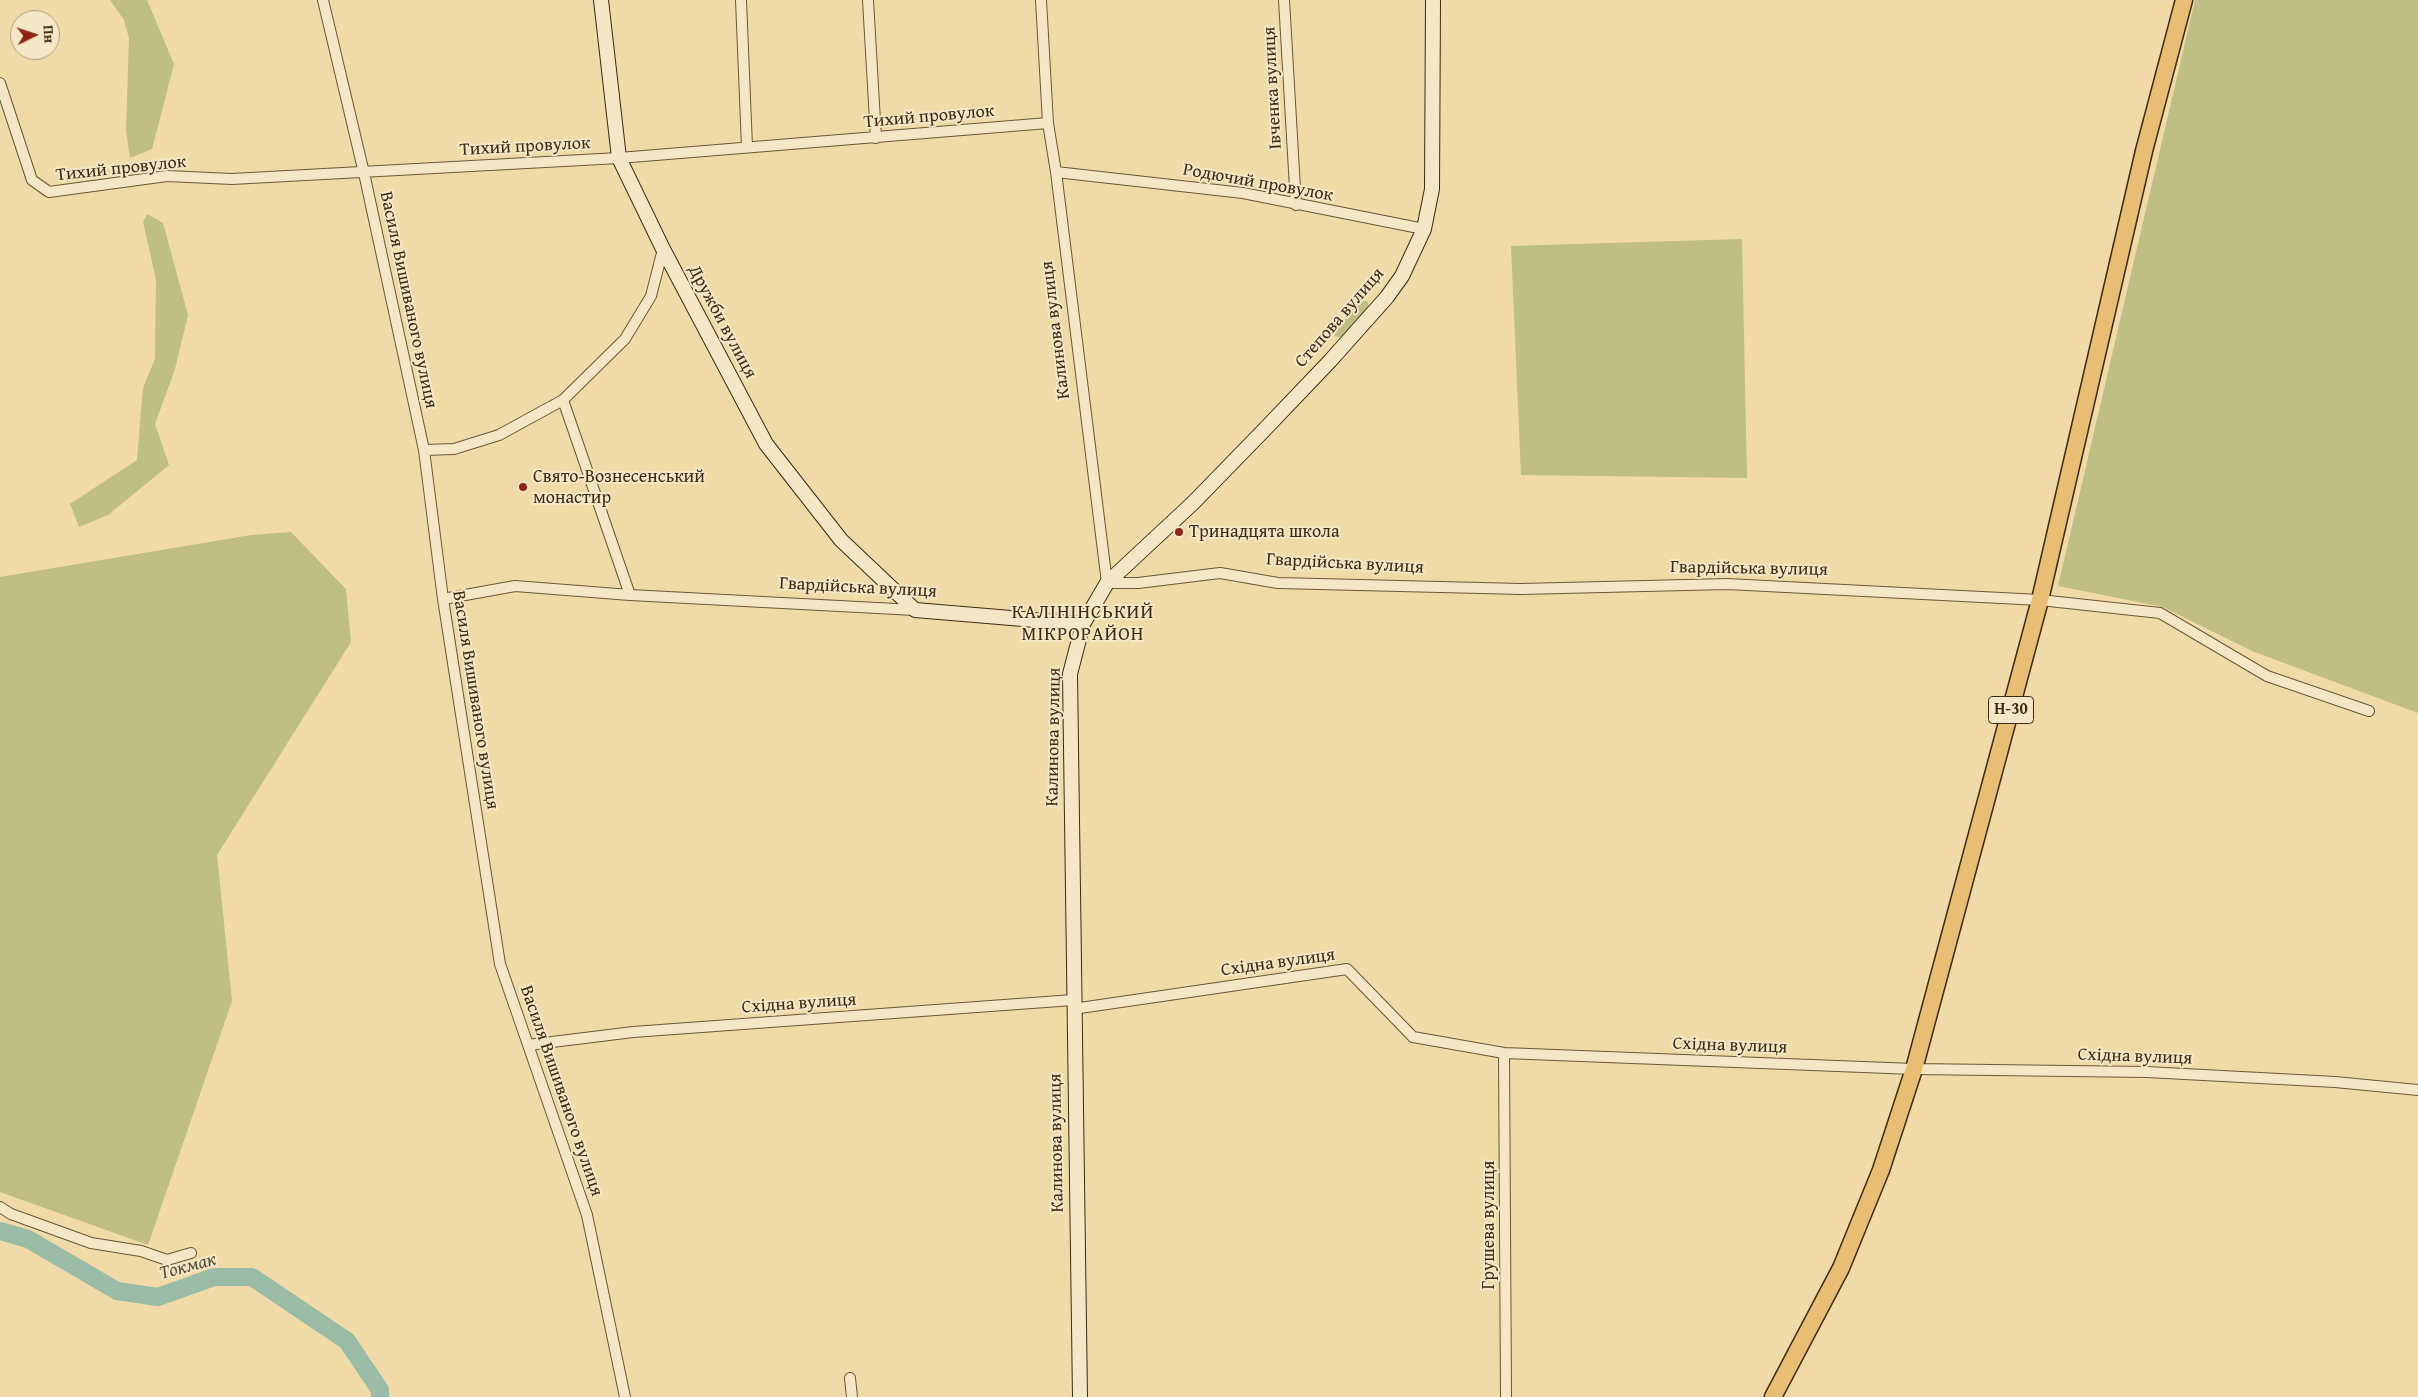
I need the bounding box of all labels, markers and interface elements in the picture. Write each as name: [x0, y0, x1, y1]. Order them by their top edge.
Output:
north arrow: [10, 10, 60, 60]
text: Пн: [38, 24, 60, 44]
street label: Івченка вулиця: [1259, 26, 1287, 150]
street label: Тихий провулок: [863, 101, 995, 133]
street label: Тихий провулок: [459, 133, 591, 161]
street label: Тихий провулок: [55, 151, 187, 187]
street label: Родючий провулок: [1181, 159, 1335, 207]
street label: Василя Вишиваного вулиця: [374, 190, 442, 410]
street label: Калинова вулиця: [1037, 260, 1075, 400]
street label: Дружби вулиця: [683, 262, 761, 382]
street label: Степова вулиця: [1291, 264, 1389, 372]
place label: Cвято-Вознесенський монастир: [533, 466, 705, 508]
marker: Cвято-Вознесенський монастир: [517, 481, 529, 493]
place label: Тринадцята школа: [1189, 521, 1340, 543]
marker: Тринадцята школа: [1173, 526, 1185, 538]
street label: Гвардійська вулиця: [1266, 549, 1424, 579]
street label: Гвардійська вулиця: [1670, 557, 1828, 581]
street label: Гвардійська вулиця: [779, 573, 937, 603]
street label: Василя Вишиваного вулиця: [447, 589, 503, 811]
district label: КАЛІНІНСЬКИЙ МІКРОРАЙОН: [1010, 602, 1156, 646]
street label: Калинова вулиця: [1042, 667, 1066, 807]
road number: Н-30: [1988, 696, 2034, 724]
street label: Східна вулиця: [1220, 944, 1336, 982]
street label: Василя Вишиваного вулиця: [515, 983, 607, 1199]
street label: Східна вулиця: [741, 989, 857, 1019]
street label: Східна вулиця: [1672, 1033, 1788, 1059]
street label: Східна вулиця: [2077, 1044, 2193, 1070]
street label: Калинова вулиця: [1045, 1073, 1069, 1213]
street label: Грушева вулиця: [1478, 1161, 1500, 1289]
water label: Токмак: [157, 1248, 219, 1286]

